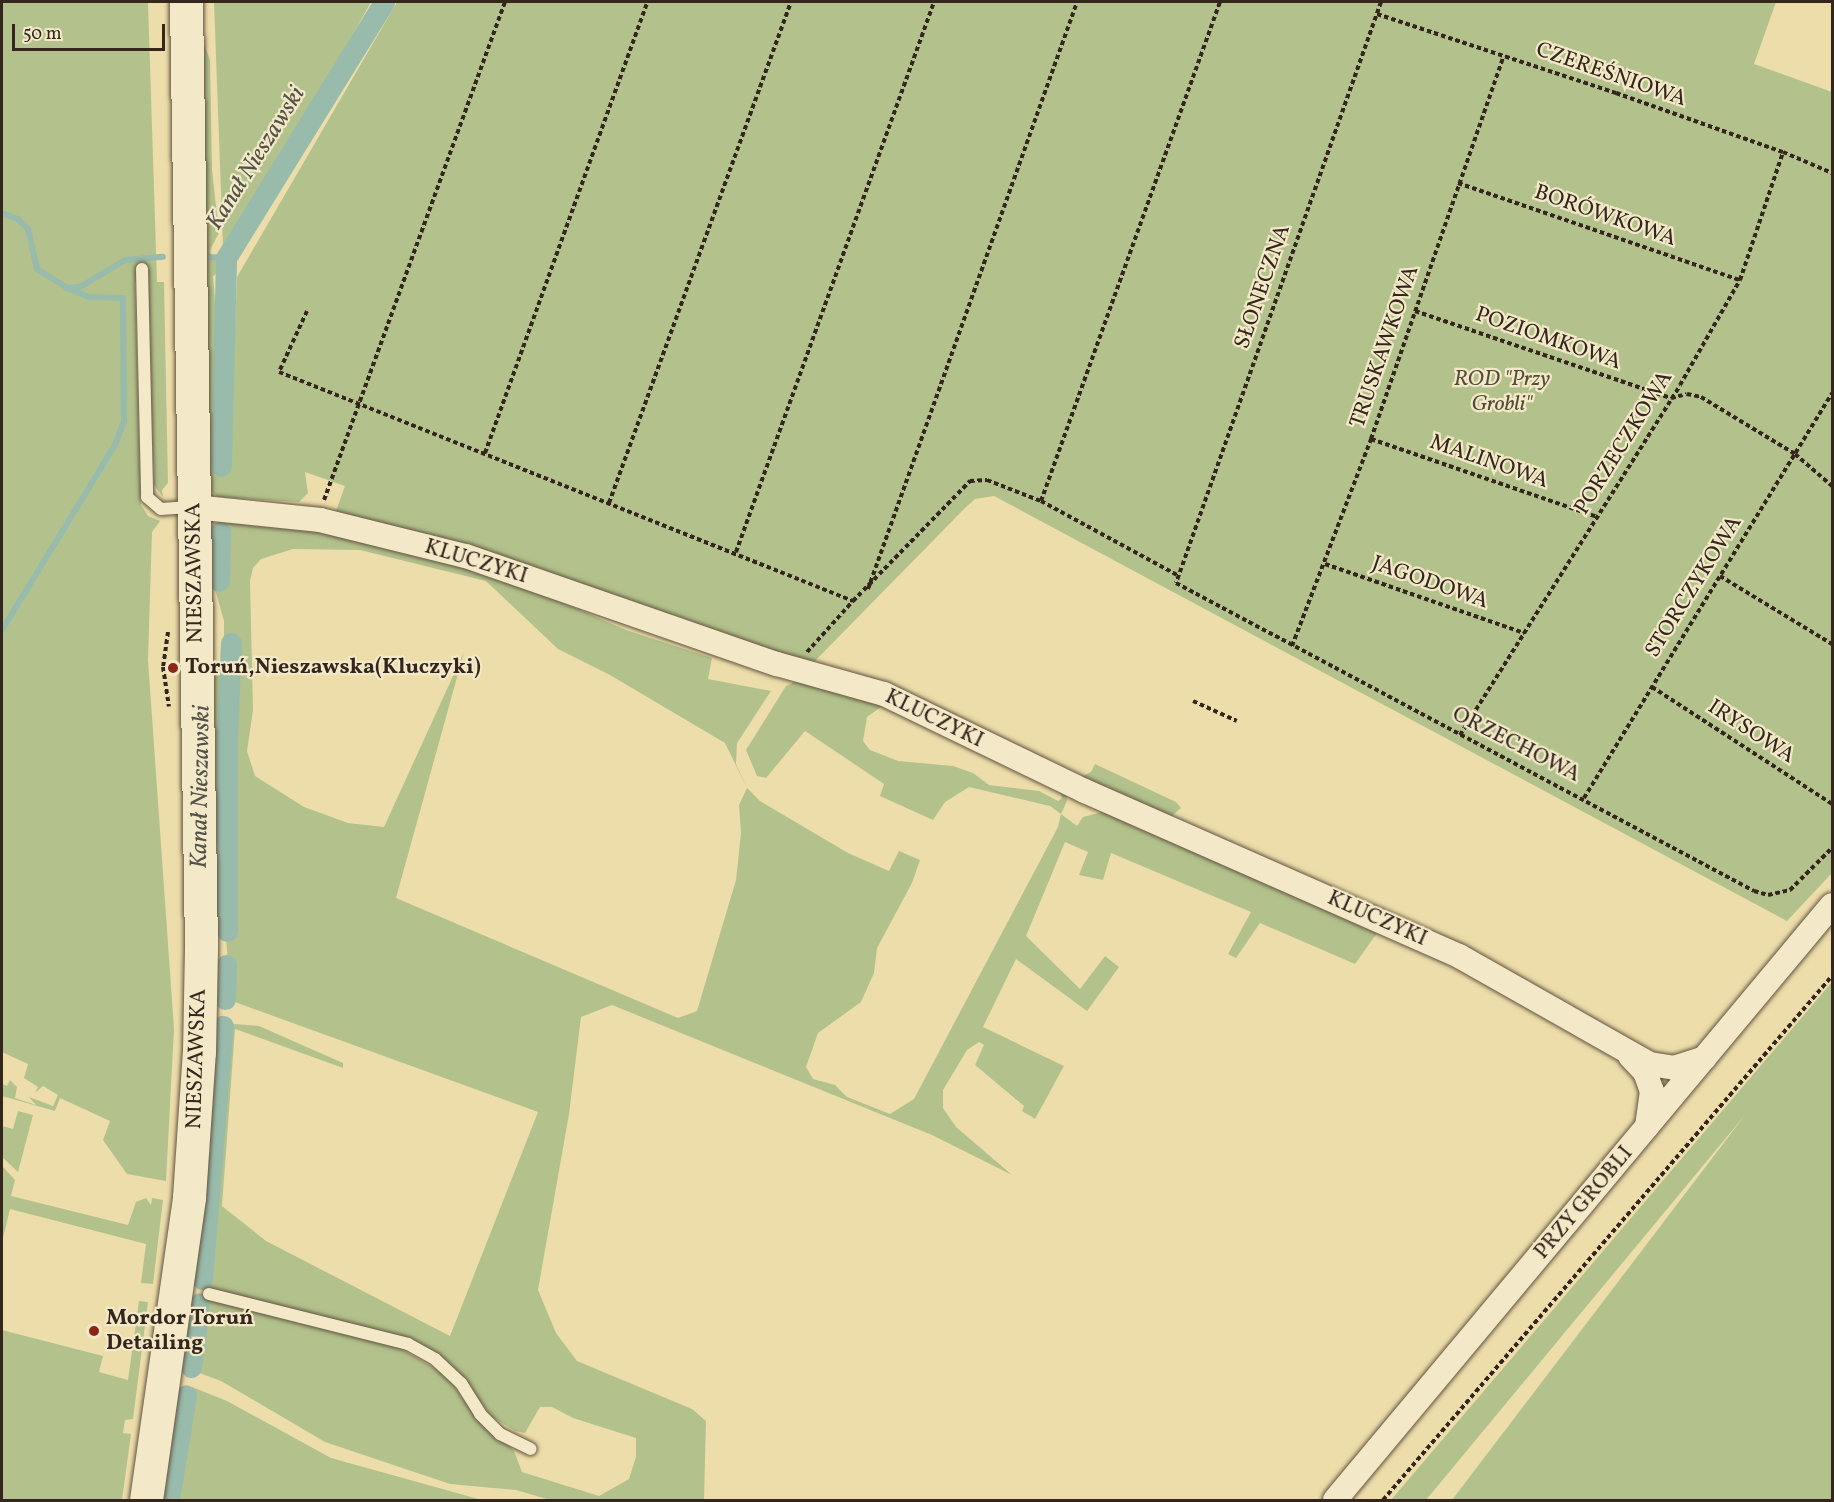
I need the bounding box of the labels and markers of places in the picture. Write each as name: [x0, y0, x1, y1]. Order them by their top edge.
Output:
place label: Toruń,Nieszawska(Kluczyki): [185, 655, 481, 681]
marker: Toruń,Nieszawska(Kluczyki): [166, 661, 180, 675]
place label: Mordor Toruń Detailing: [106, 1305, 254, 1356]
marker: Mordor Toruń Detailing: [87, 1324, 101, 1338]

